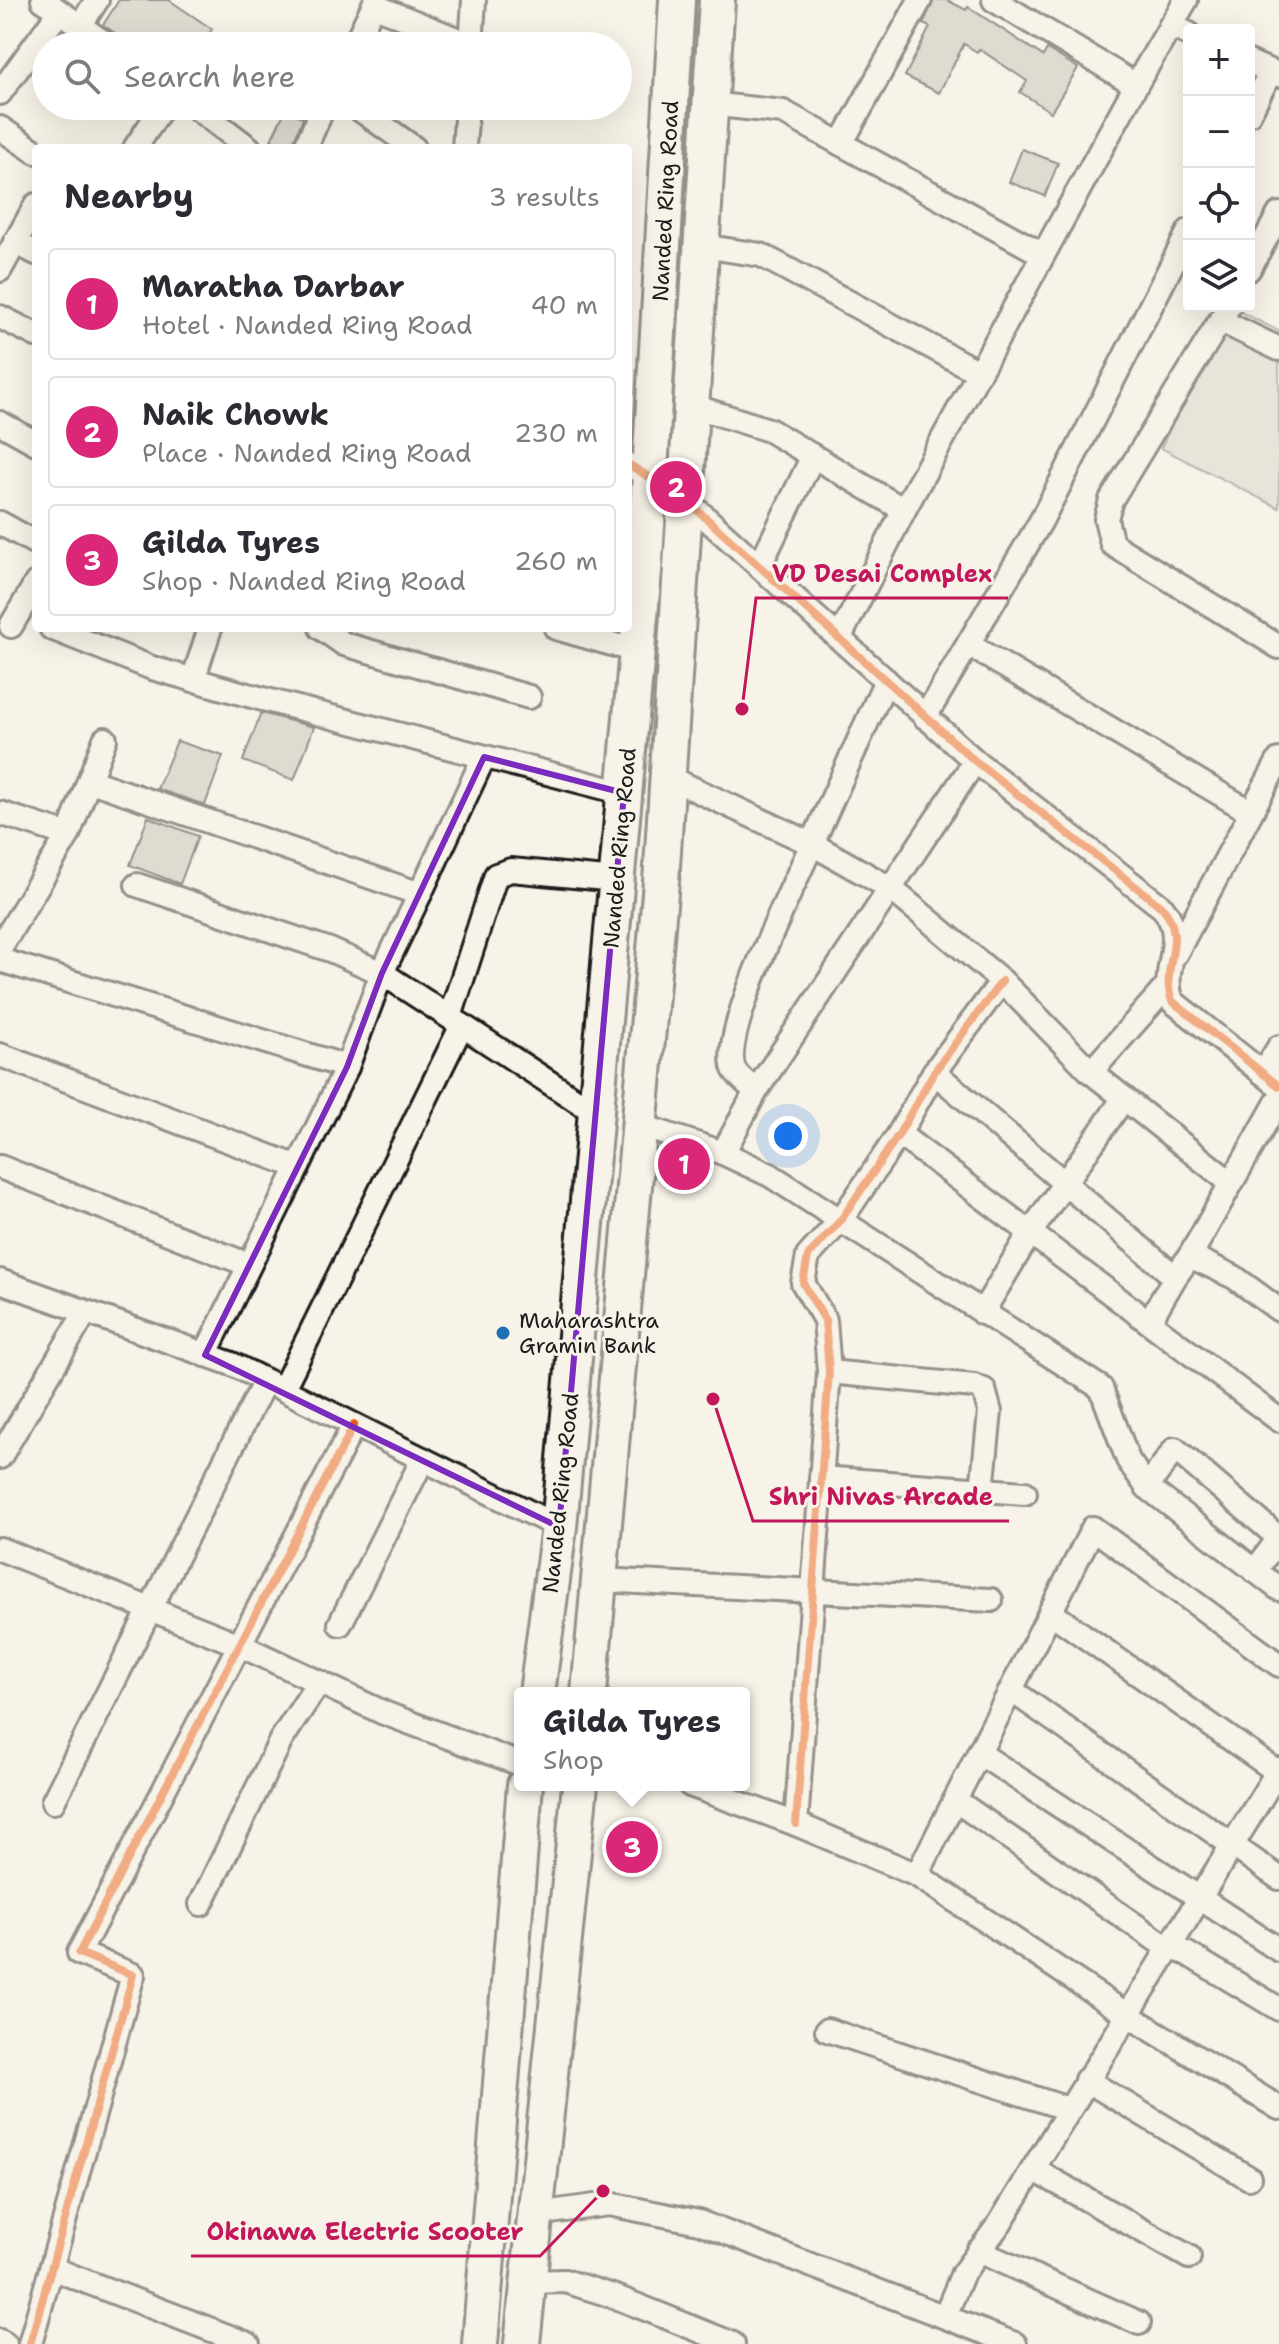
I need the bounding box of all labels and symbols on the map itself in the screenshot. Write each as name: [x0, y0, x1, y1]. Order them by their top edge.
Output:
street label: Nanded Ring Road: [646, 100, 685, 302]
pin: 2: [650, 457, 702, 517]
callout: VD Desai Complex: [756, 550, 1008, 598]
text: VD Desai Complex: [772, 558, 992, 590]
street label: Nanded Ring Road: [596, 746, 643, 950]
your location: [768, 1116, 808, 1156]
pin: 1: [658, 1134, 710, 1194]
place label: Maharashtra Gramin Bank: [519, 1306, 659, 1360]
marker: Maharashtra Gramin Bank: [494, 1324, 512, 1342]
street label: Nanded Ring Road: [536, 1391, 585, 1595]
callout: Shri Nivas Arcade: [753, 1473, 1009, 1521]
text: Shri Nivas Arcade: [769, 1481, 993, 1513]
pin: 3: [606, 1817, 658, 1877]
callout: Okinawa Electric Scooter: [191, 2208, 540, 2256]
text: Okinawa Electric Scooter: [207, 2216, 524, 2248]

